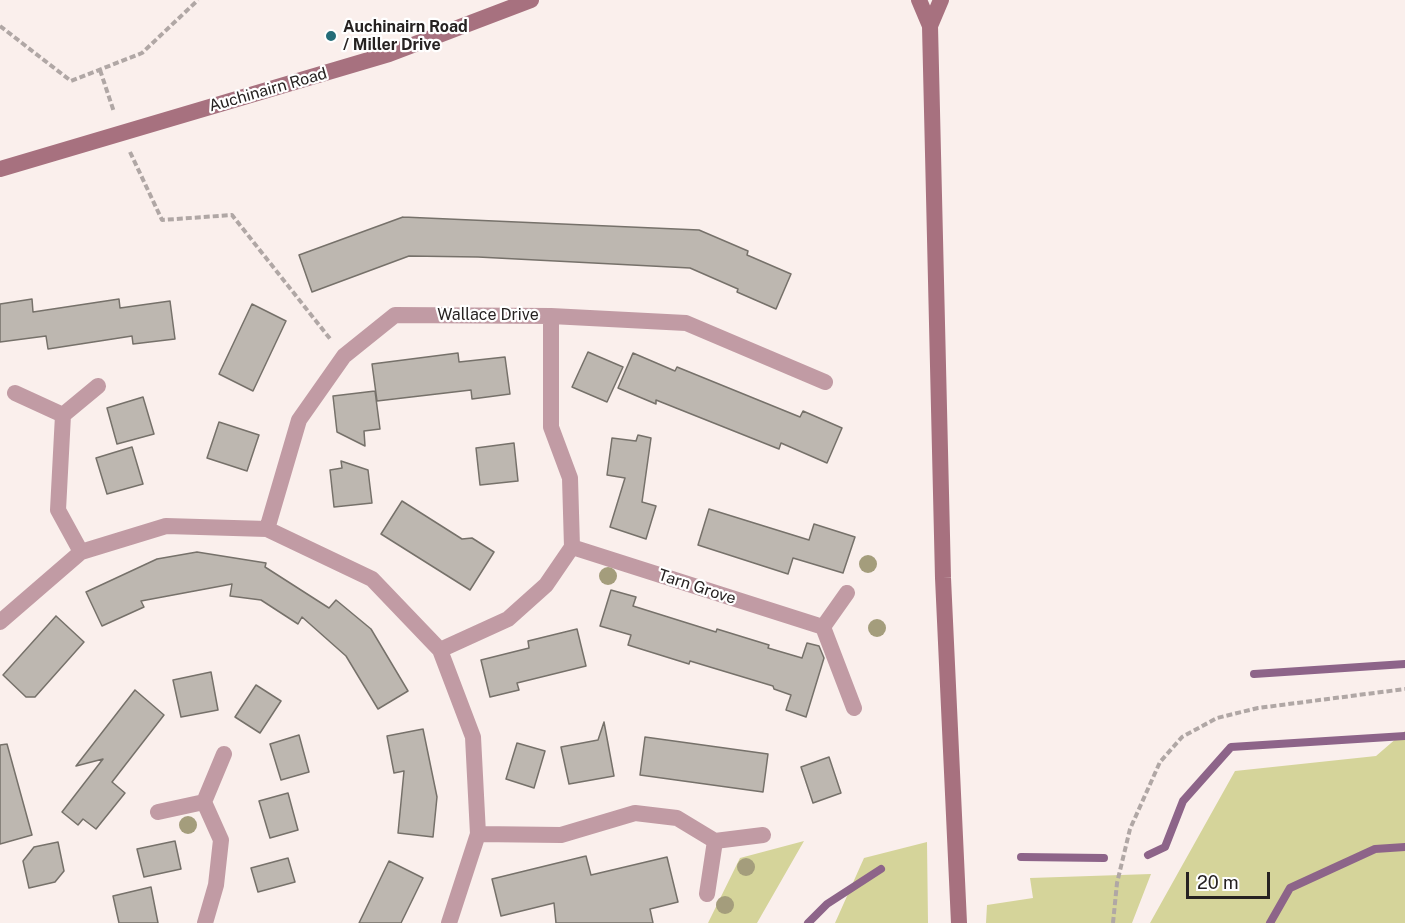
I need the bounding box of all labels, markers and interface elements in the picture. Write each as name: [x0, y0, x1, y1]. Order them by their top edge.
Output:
place label: Auchinairn Road / Miller Drive: [343, 17, 468, 55]
marker: Auchinairn Road / Miller Drive: [324, 29, 338, 43]
street label: Auchinairn Road: [207, 64, 329, 116]
street label: Wallace Drive: [437, 305, 539, 325]
street label: Tarn Grove: [656, 565, 738, 609]
scale bar: [1189, 860, 1273, 898]
text: 20 m: [1197, 872, 1239, 893]

